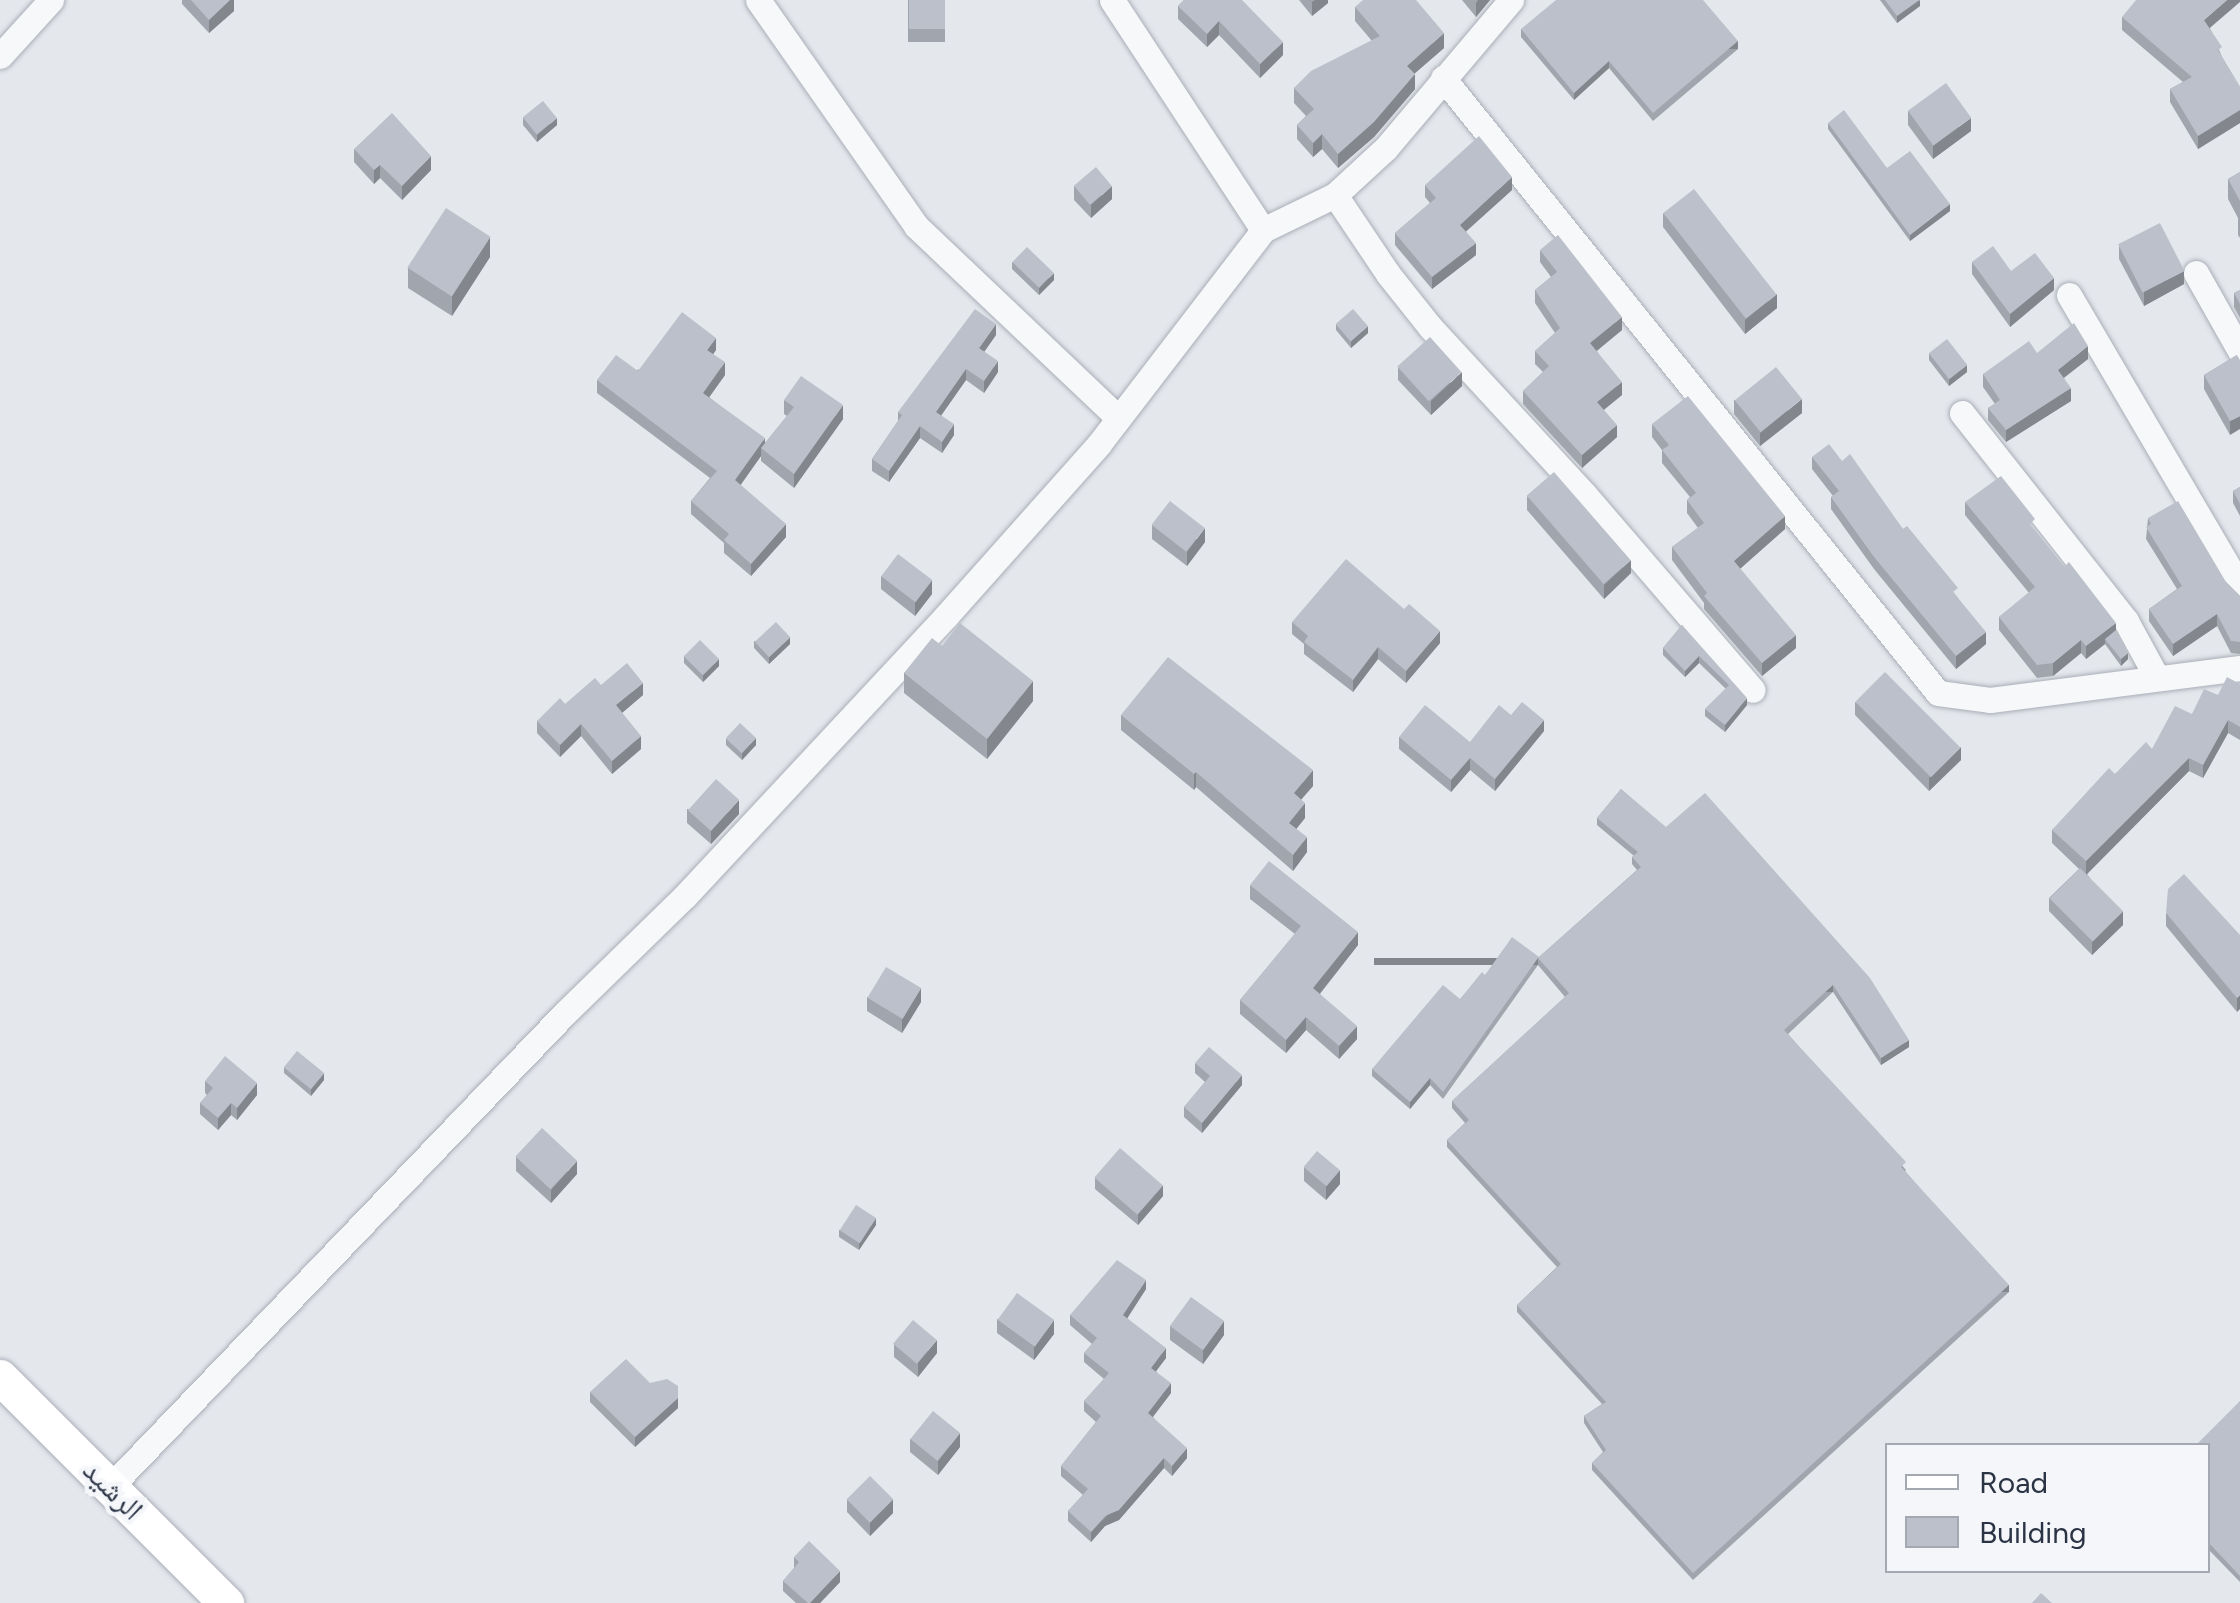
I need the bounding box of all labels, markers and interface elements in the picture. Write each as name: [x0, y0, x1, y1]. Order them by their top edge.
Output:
legend: [1885, 1443, 2210, 1573]
street label: الرشيد: [75, 1452, 151, 1528]
text: Road: [1979, 1464, 2048, 1501]
text: Building: [1979, 1514, 2087, 1551]

